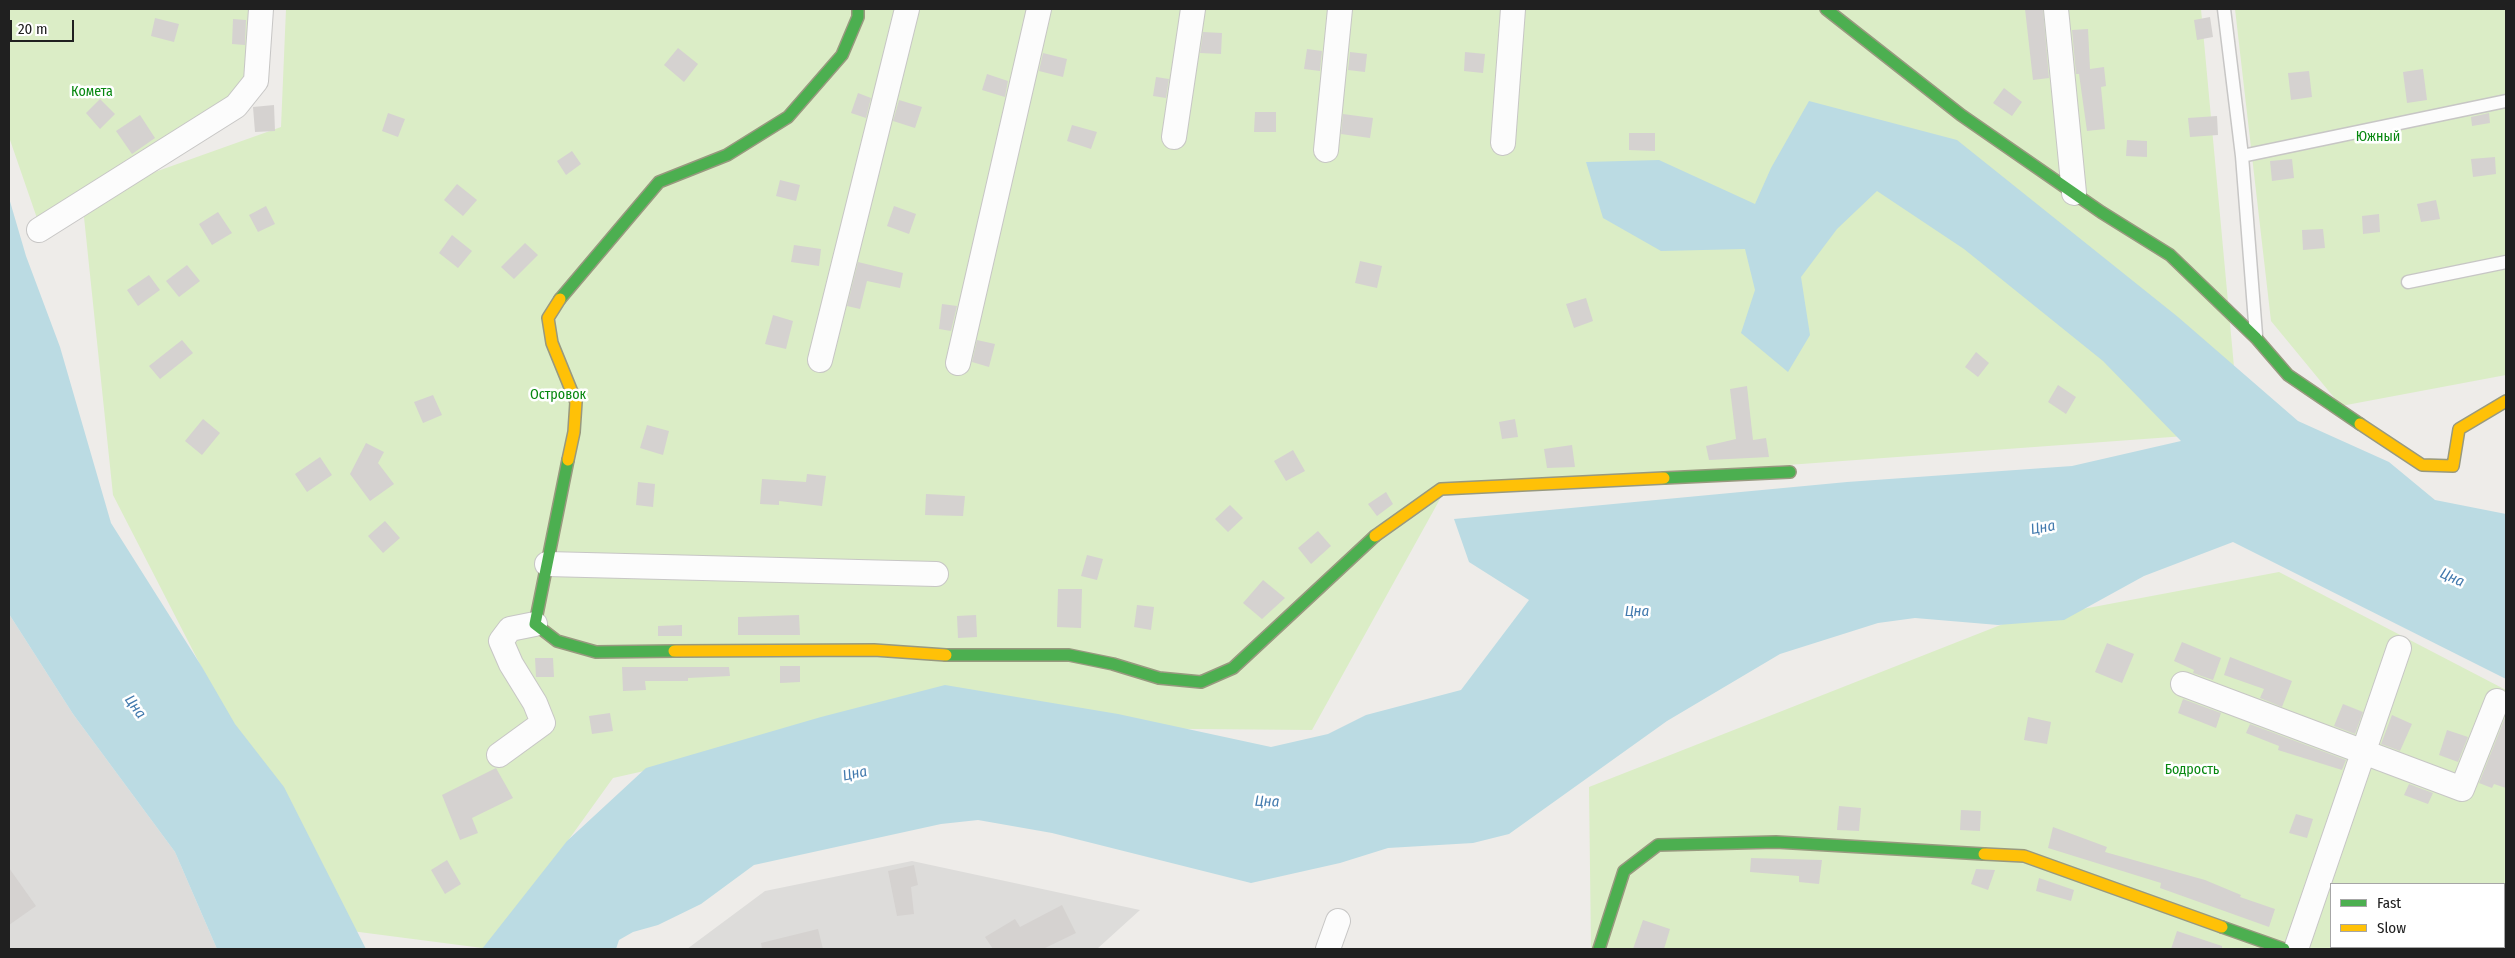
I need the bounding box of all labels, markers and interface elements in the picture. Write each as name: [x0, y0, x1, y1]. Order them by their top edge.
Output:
scale bar: [12, 10, 76, 42]
text: 20 m: [18, 20, 48, 38]
park label: Комета: [71, 84, 113, 100]
park label: Южный: [2356, 129, 2400, 145]
park label: Островок: [530, 387, 586, 403]
water label: Цна: [2029, 517, 2057, 539]
water label: Цна: [2437, 565, 2467, 591]
water label: Цна: [1625, 603, 1649, 621]
water label: Цна: [120, 692, 150, 722]
park label: Бодрость: [2165, 762, 2219, 778]
water label: Цна: [841, 763, 869, 785]
water label: Цна: [1254, 793, 1280, 811]
legend: [2330, 883, 2505, 948]
text: Fast: [2377, 894, 2401, 912]
text: Slow: [2377, 919, 2406, 937]

